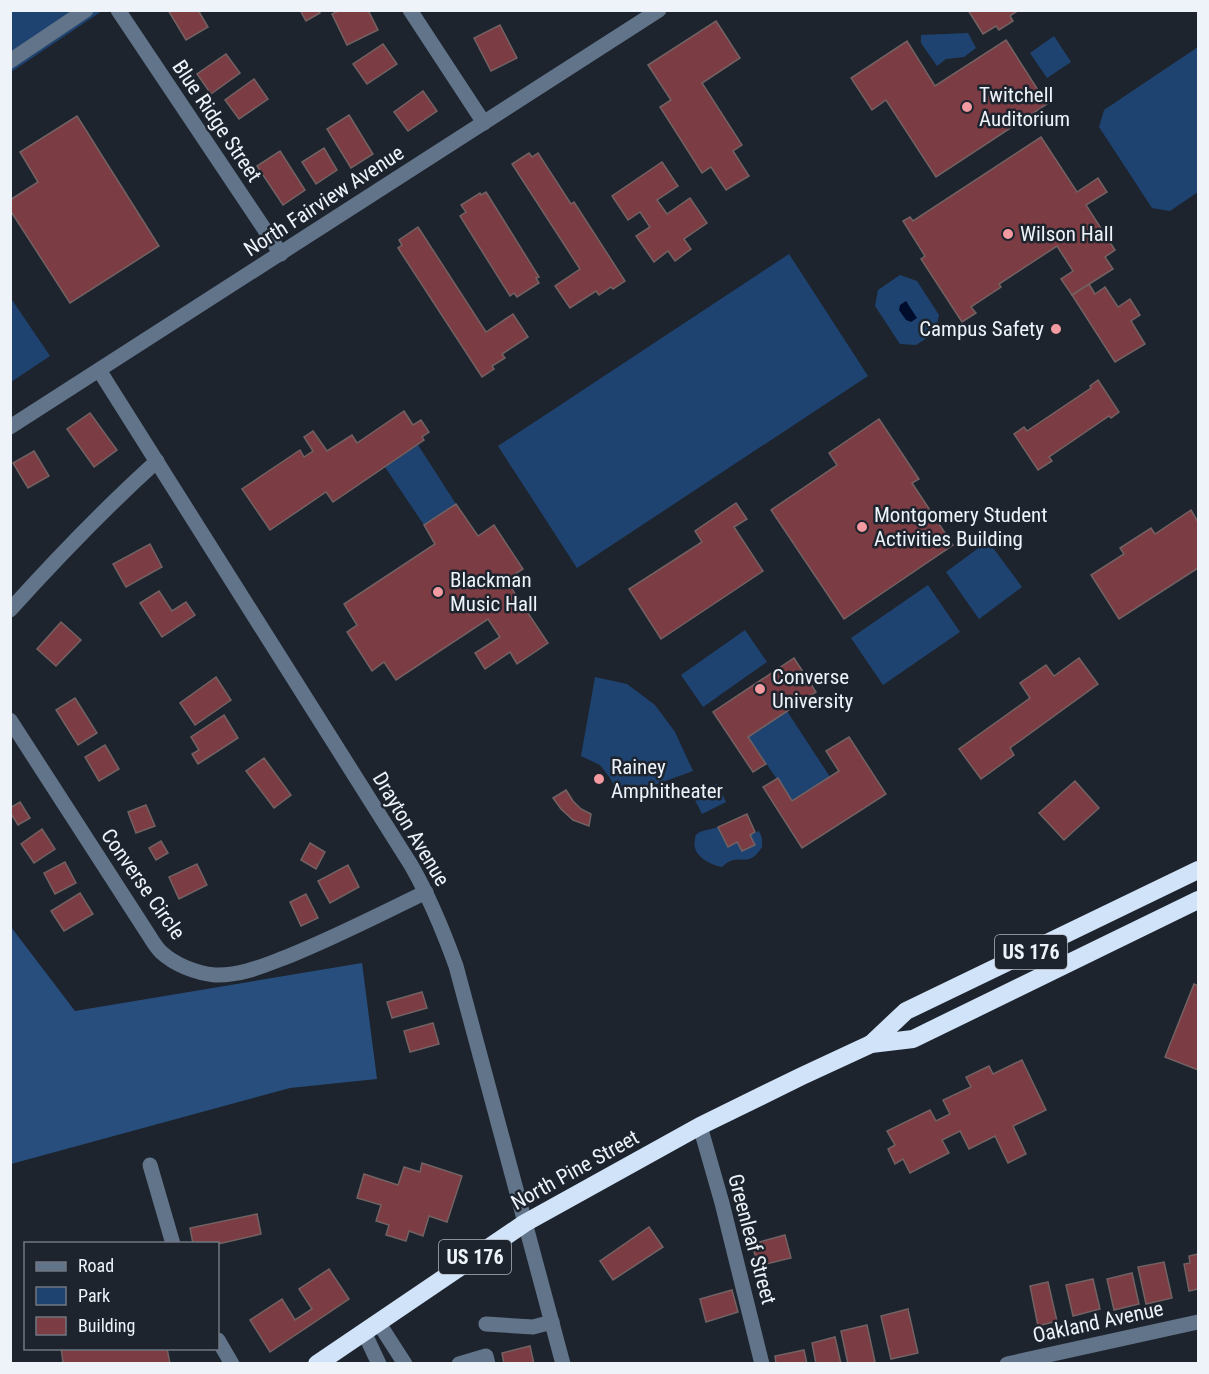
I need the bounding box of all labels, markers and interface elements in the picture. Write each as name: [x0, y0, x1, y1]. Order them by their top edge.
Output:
street label: Blue Ridge Street: [167, 56, 267, 186]
place label: Twitchell Auditorium: [979, 83, 1070, 131]
marker: Twitchell Auditorium: [960, 100, 974, 114]
street label: North Fairview Avenue: [240, 140, 408, 262]
place label: Wilson Hall: [1020, 222, 1113, 246]
marker: Wilson Hall: [1001, 227, 1015, 241]
place label: Campus Safety: [919, 317, 1044, 341]
marker: Campus Safety: [1049, 322, 1063, 336]
place label: Montgomery Student Activities Building: [874, 503, 1047, 551]
marker: Montgomery Student Activities Building: [855, 520, 869, 534]
place label: Blackman Music Hall: [450, 568, 538, 616]
marker: Blackman Music Hall: [431, 585, 445, 599]
place label: Converse University: [772, 665, 853, 713]
marker: Converse University: [753, 682, 767, 696]
place label: Rainey Amphitheater: [611, 755, 723, 803]
street label: Drayton Avenue: [368, 768, 454, 890]
marker: Rainey Amphitheater: [592, 772, 606, 786]
street label: Converse Circle: [96, 824, 190, 944]
road number: US 176: [995, 935, 1067, 969]
street label: North Pine Street: [507, 1125, 643, 1215]
street label: Greenleaf Street: [723, 1171, 781, 1307]
road number: US 176: [439, 1240, 511, 1274]
legend: [24, 1242, 219, 1350]
text: Road: [78, 1255, 114, 1276]
text: Park: [78, 1285, 110, 1306]
street label: Oakland Avenue: [1031, 1296, 1166, 1348]
text: Building: [78, 1315, 135, 1336]

